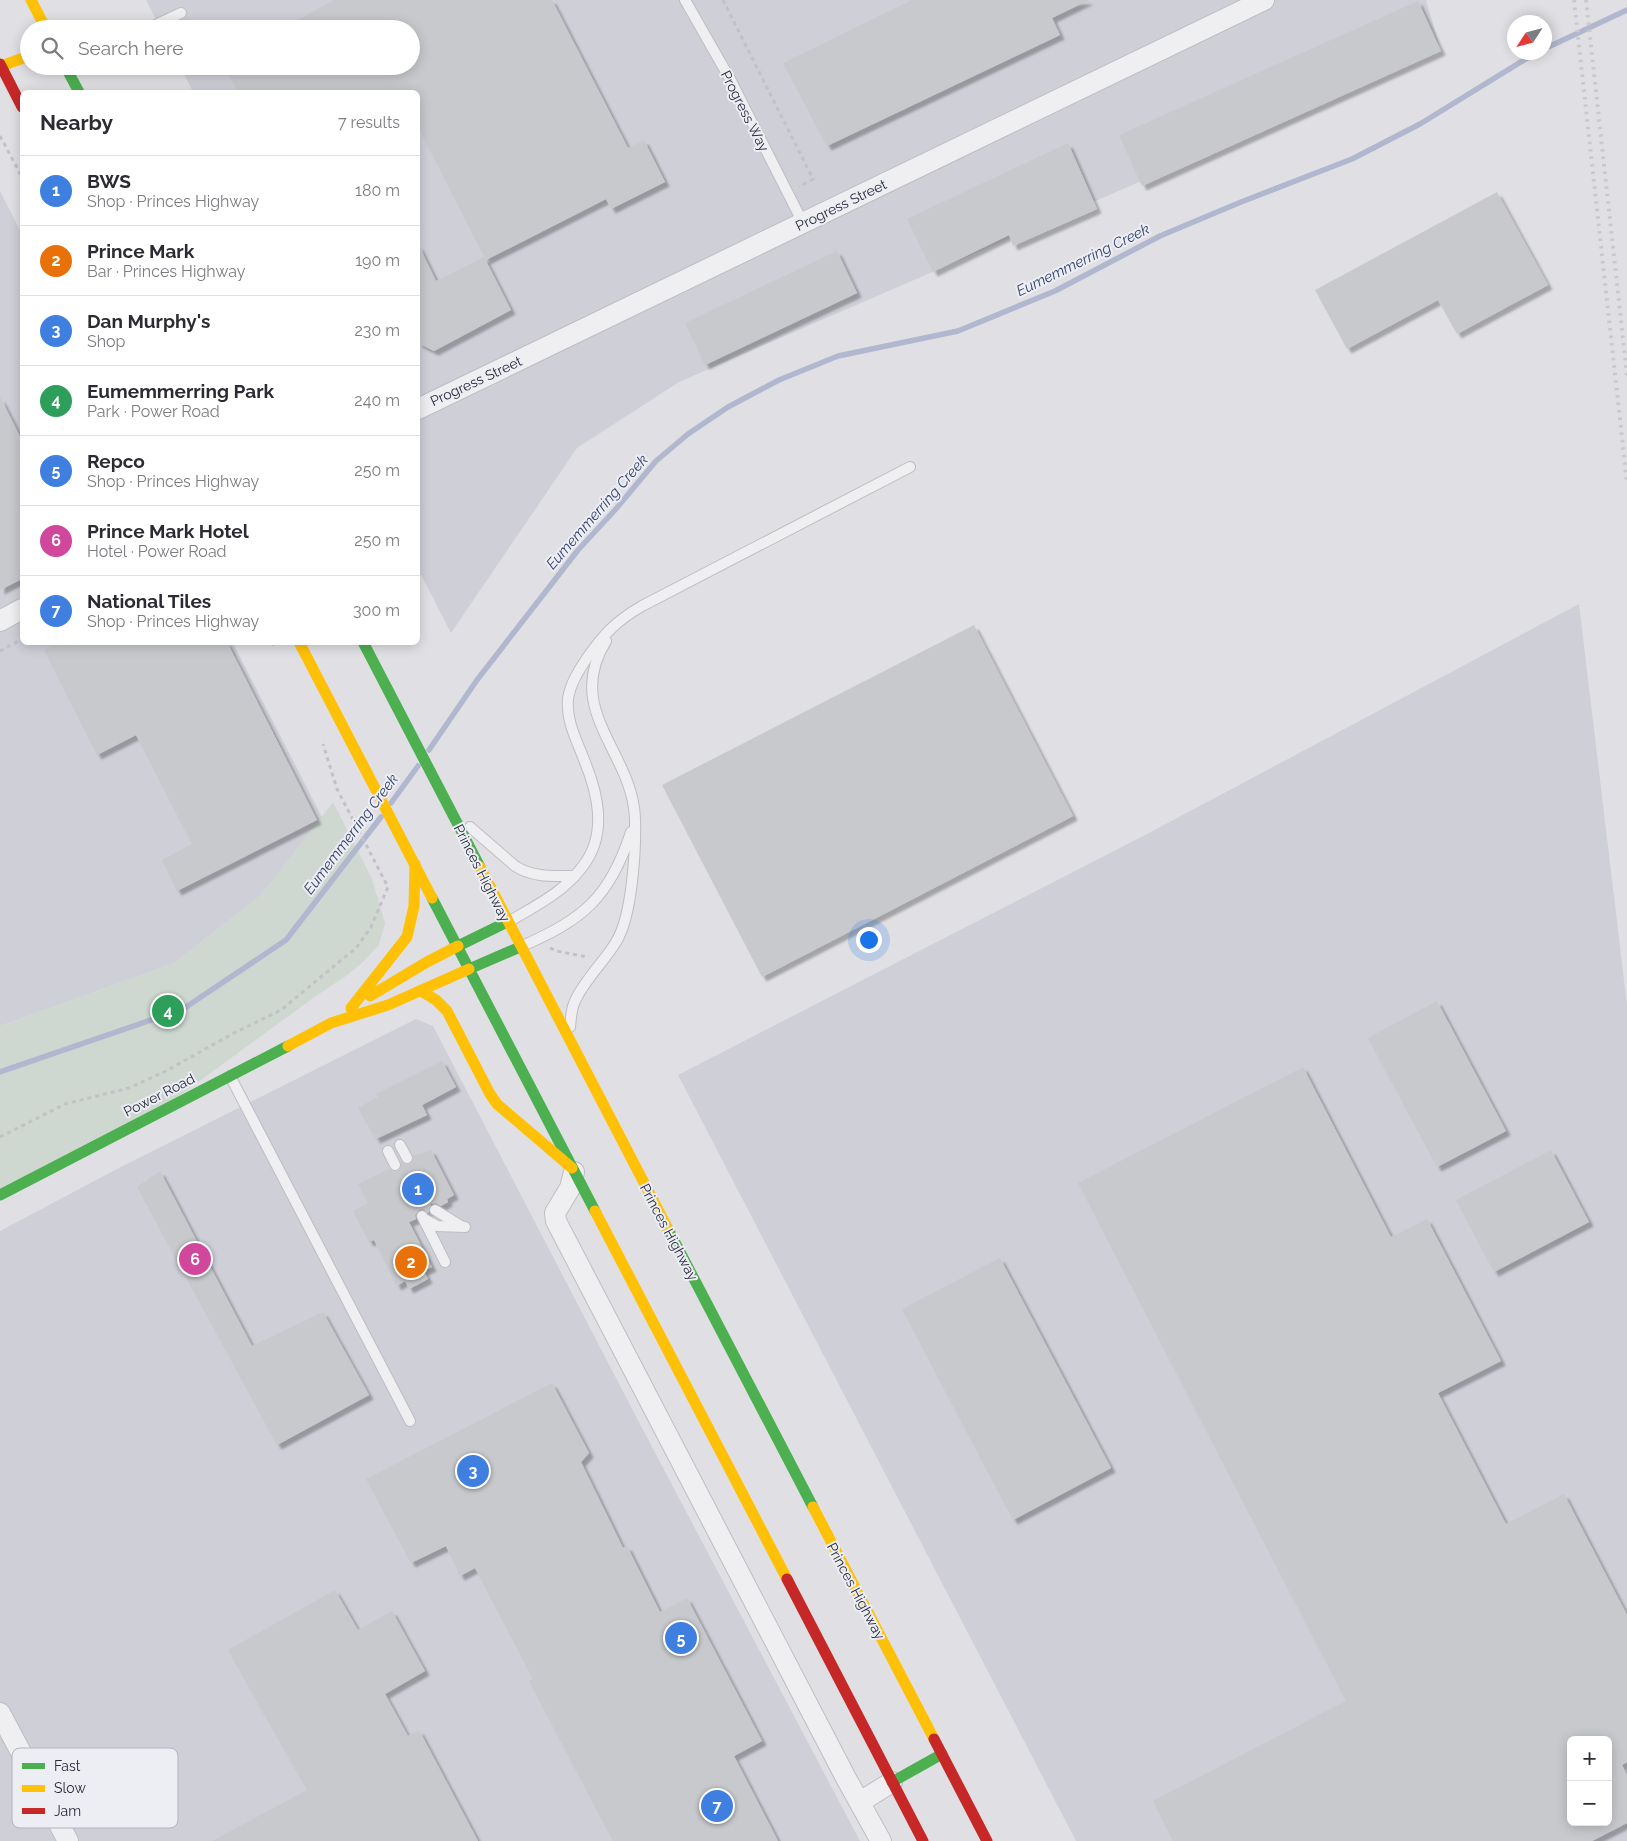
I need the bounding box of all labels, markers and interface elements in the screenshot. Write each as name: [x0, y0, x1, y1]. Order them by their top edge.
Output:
north arrow: [1507, 15, 1552, 60]
search box: [20, 20, 420, 75]
icon: search: [38, 34, 66, 62]
text: Search here: [78, 37, 184, 59]
street label: Progress Way: [718, 68, 772, 155]
text: Nearby: [40, 110, 113, 135]
text: 7 results: [338, 113, 400, 132]
text: BWS: [87, 170, 131, 192]
street label: Progress Street: [793, 176, 889, 234]
text: 1: [52, 181, 60, 200]
text: 180 m: [355, 181, 400, 200]
text: Shop · Princes Highway: [87, 192, 259, 211]
water label: Eumemmerring Creek: [1013, 220, 1153, 300]
text: Prince Mark: [87, 240, 194, 262]
text: 2: [51, 251, 61, 270]
text: 190 m: [355, 251, 400, 270]
text: Bar · Princes Highway: [87, 262, 245, 281]
text: Dan Murphy's: [87, 310, 210, 332]
text: 3: [52, 321, 60, 340]
text: 230 m: [355, 321, 400, 340]
text: Shop: [87, 332, 125, 351]
street label: Progress Street: [428, 353, 525, 409]
text: Eumemmerring Park: [87, 380, 274, 402]
text: 4: [51, 391, 61, 410]
text: 240 m: [354, 391, 400, 410]
text: Park · Power Road: [87, 402, 220, 421]
text: Repco: [87, 450, 145, 472]
water label: Eumemmerring Creek: [542, 451, 652, 573]
text: 5: [52, 461, 60, 480]
text: 250 m: [354, 461, 400, 480]
text: Shop · Princes Highway: [87, 472, 259, 491]
text: Prince Mark Hotel: [87, 520, 249, 542]
text: 6: [51, 531, 61, 550]
text: 250 m: [354, 531, 400, 550]
text: Hotel · Power Road: [87, 542, 227, 561]
text: National Tiles: [87, 590, 211, 612]
text: 7: [52, 601, 60, 620]
text: 300 m: [353, 601, 400, 620]
text: Shop · Princes Highway: [87, 612, 259, 631]
water label: Eumemmerring Creek: [300, 770, 402, 898]
street label: Princes Highway: [451, 822, 514, 925]
your location: [856, 927, 882, 953]
pin: 4: [152, 992, 184, 1030]
street label: Power Road: [121, 1070, 197, 1120]
pin: 1: [402, 1170, 434, 1208]
street label: Princes Highway: [637, 1181, 701, 1283]
pin: 6: [179, 1240, 211, 1278]
pin: 2: [395, 1243, 427, 1281]
pin: 3: [457, 1452, 489, 1490]
street label: Princes Highway: [824, 1540, 888, 1642]
pin: 5: [665, 1619, 697, 1657]
map controls: [1567, 1736, 1612, 1826]
button: +: [1567, 1736, 1612, 1781]
legend: [12, 1748, 178, 1828]
text: Fast: [54, 1758, 81, 1774]
text: Slow: [54, 1780, 86, 1796]
button: −: [1567, 1781, 1612, 1826]
pin: 7: [701, 1787, 733, 1825]
text: Jam: [54, 1803, 81, 1819]

